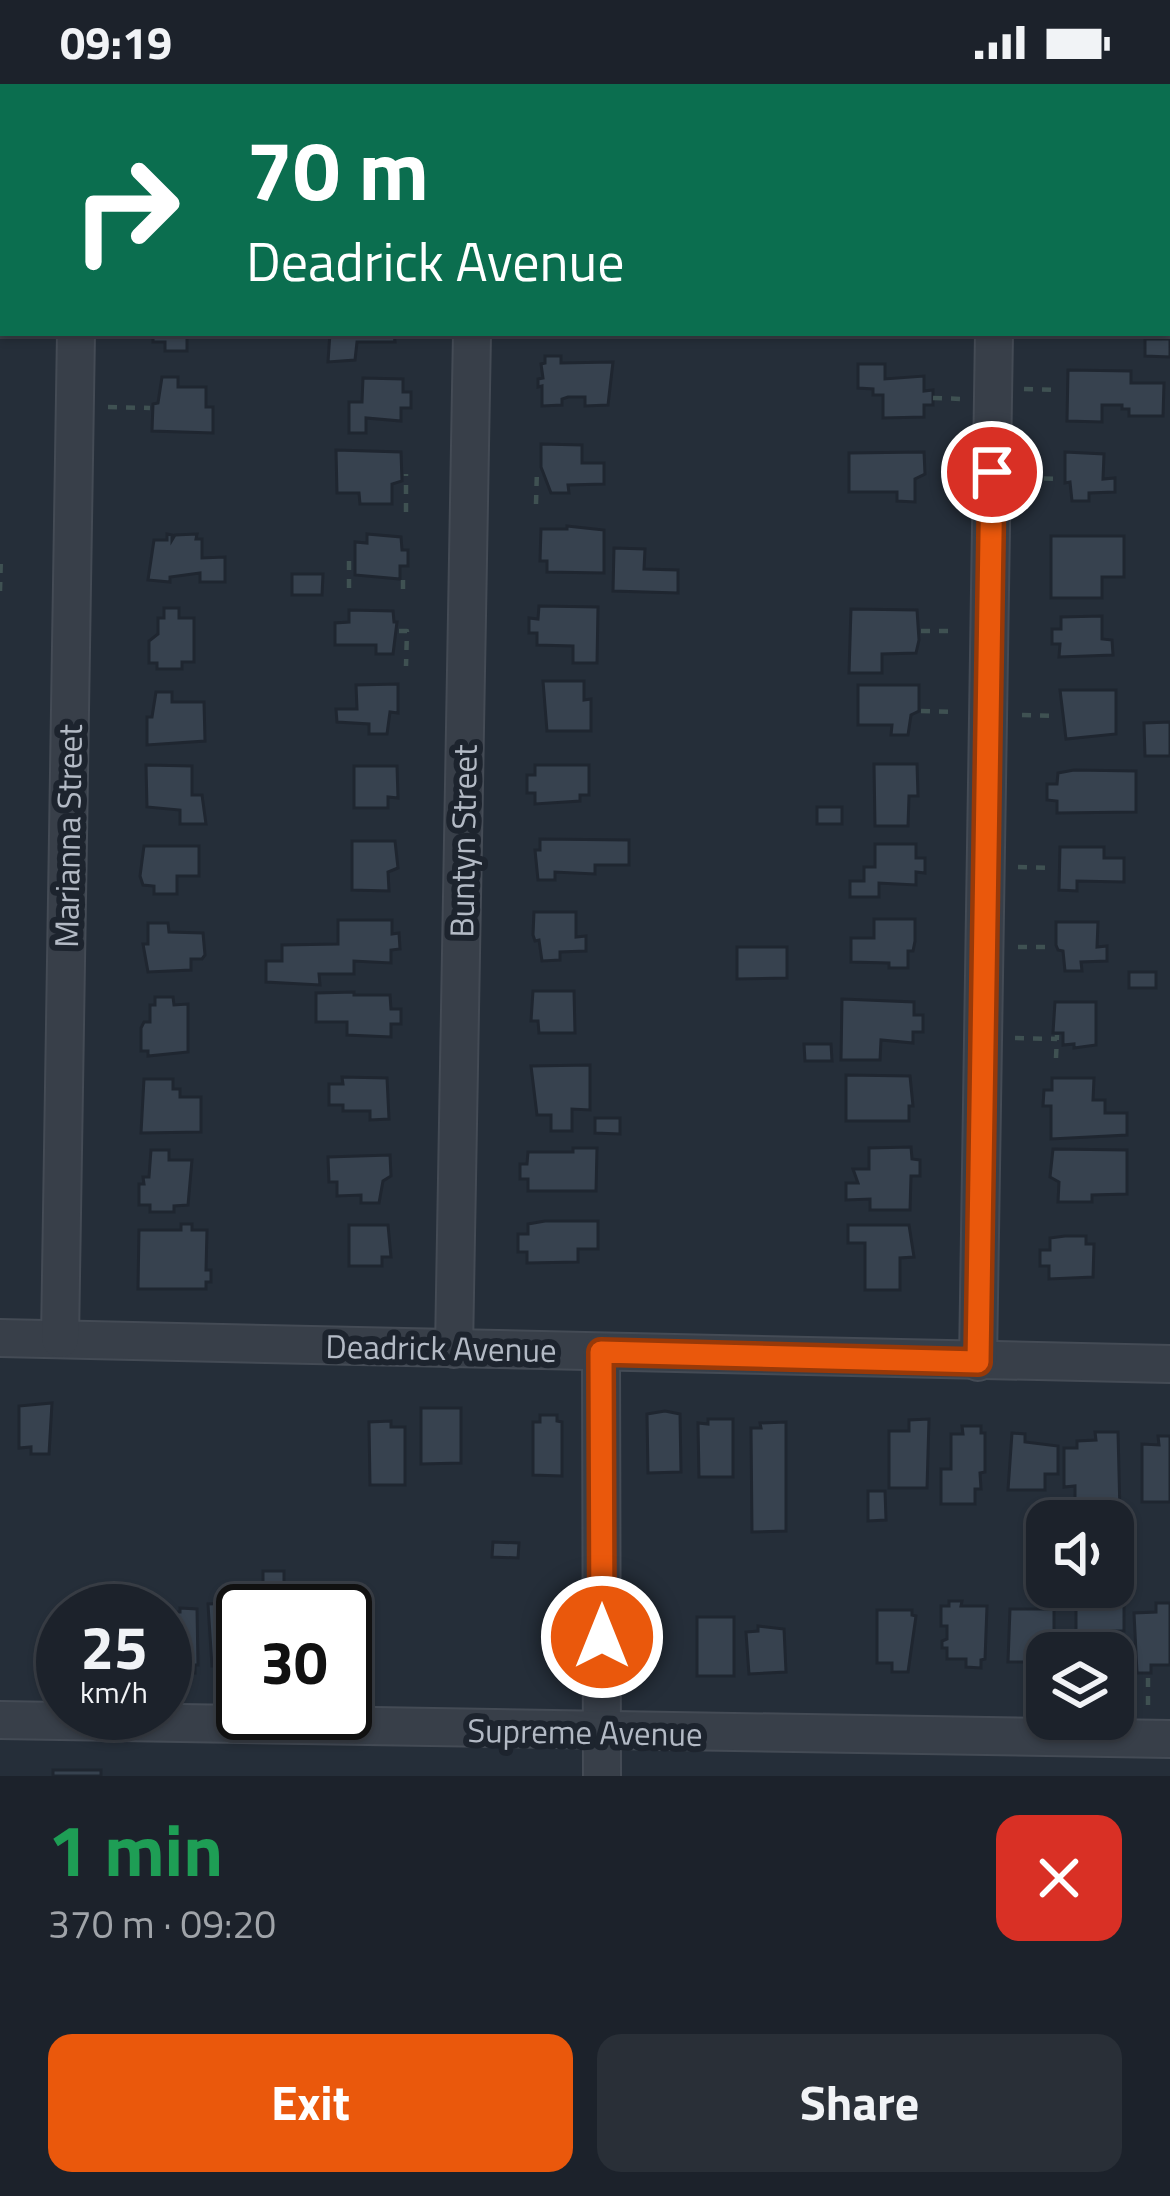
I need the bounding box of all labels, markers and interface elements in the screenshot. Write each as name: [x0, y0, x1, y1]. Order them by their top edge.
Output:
text: 09:19: [60, 8, 172, 76]
text: 70 m: [246, 105, 429, 233]
icon: right: [48, 132, 204, 288]
text: Deadrick Avenue: [246, 220, 624, 302]
pin: [941, 421, 1043, 523]
icon: arrive: [959, 439, 1025, 505]
street label: Marianna Street: [41, 723, 95, 948]
street label: Buntyn Street: [436, 744, 490, 938]
street label: Deadrick Avenue: [325, 1321, 557, 1375]
map controls: [1026, 1500, 1134, 1740]
button: sound: [1026, 1500, 1134, 1608]
position arrow: [539, 1574, 665, 1700]
speed limit sign: 30: [216, 1584, 372, 1740]
text: 25: [80, 1601, 148, 1692]
button: layers: [1026, 1632, 1134, 1740]
text: km/h: [80, 1669, 148, 1715]
street label: Supreme Avenue: [467, 1705, 703, 1759]
text: 1 min: [48, 1794, 223, 1904]
button: close: [996, 1815, 1122, 1941]
text: 370 m · 09:20: [48, 1894, 276, 1953]
button: Exit: [48, 2034, 573, 2172]
button: Share: [597, 2034, 1122, 2172]

